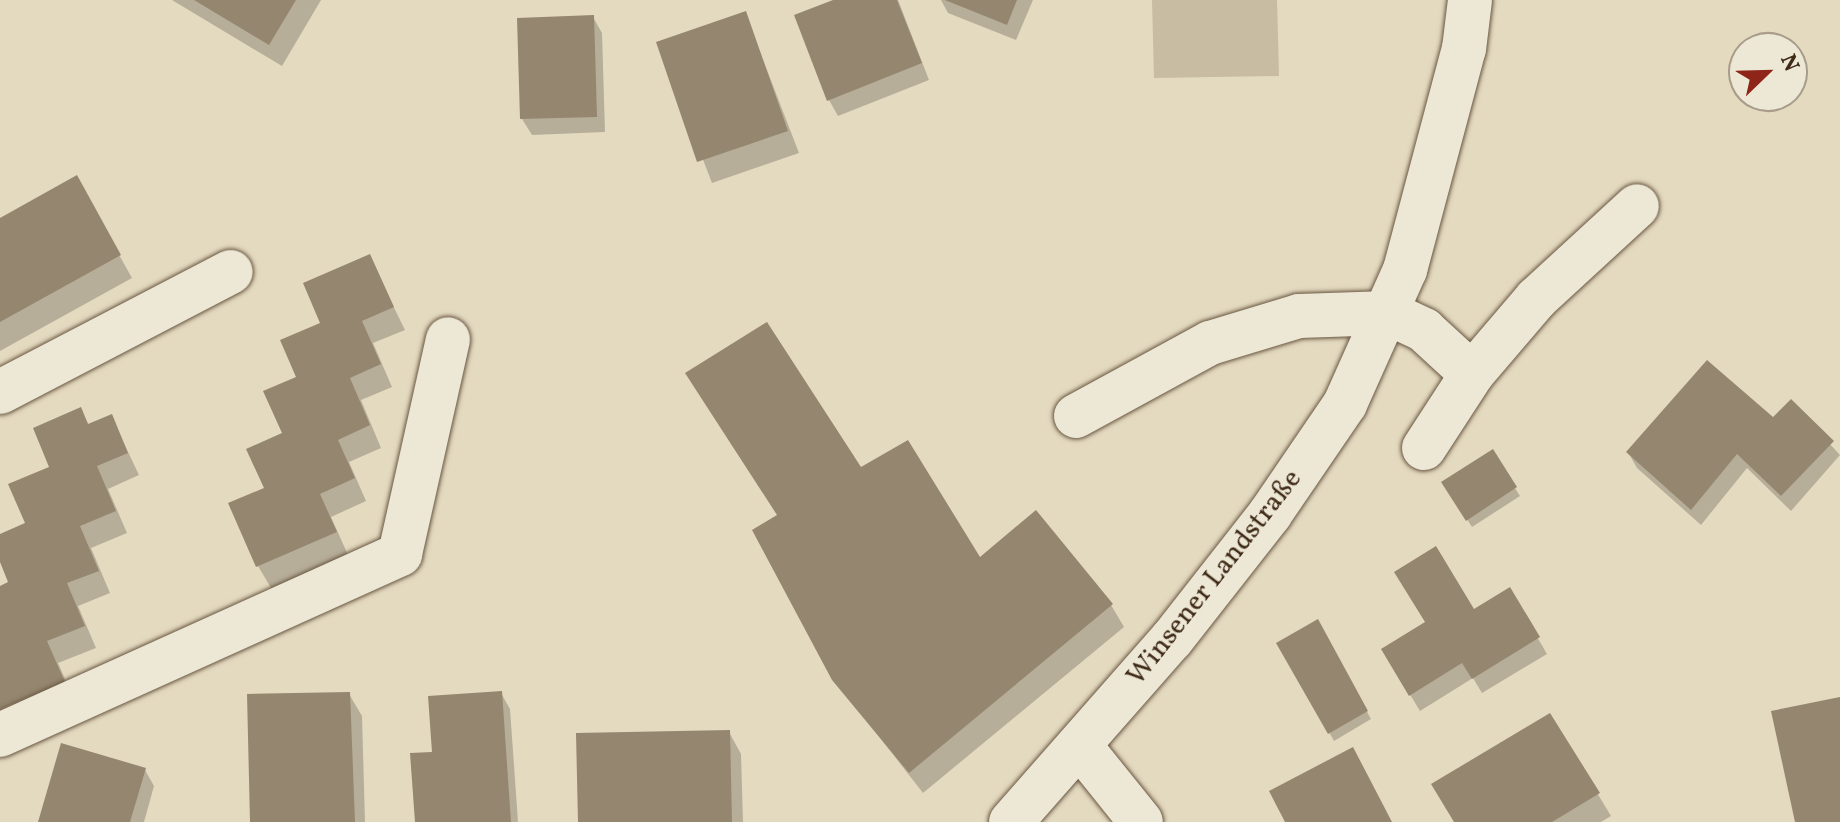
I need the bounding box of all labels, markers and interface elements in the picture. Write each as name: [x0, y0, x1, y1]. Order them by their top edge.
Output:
north arrow: [1728, 32, 1808, 112]
text: N: [1771, 50, 1806, 77]
street label: Winsener Landstraße: [1120, 463, 1310, 693]

